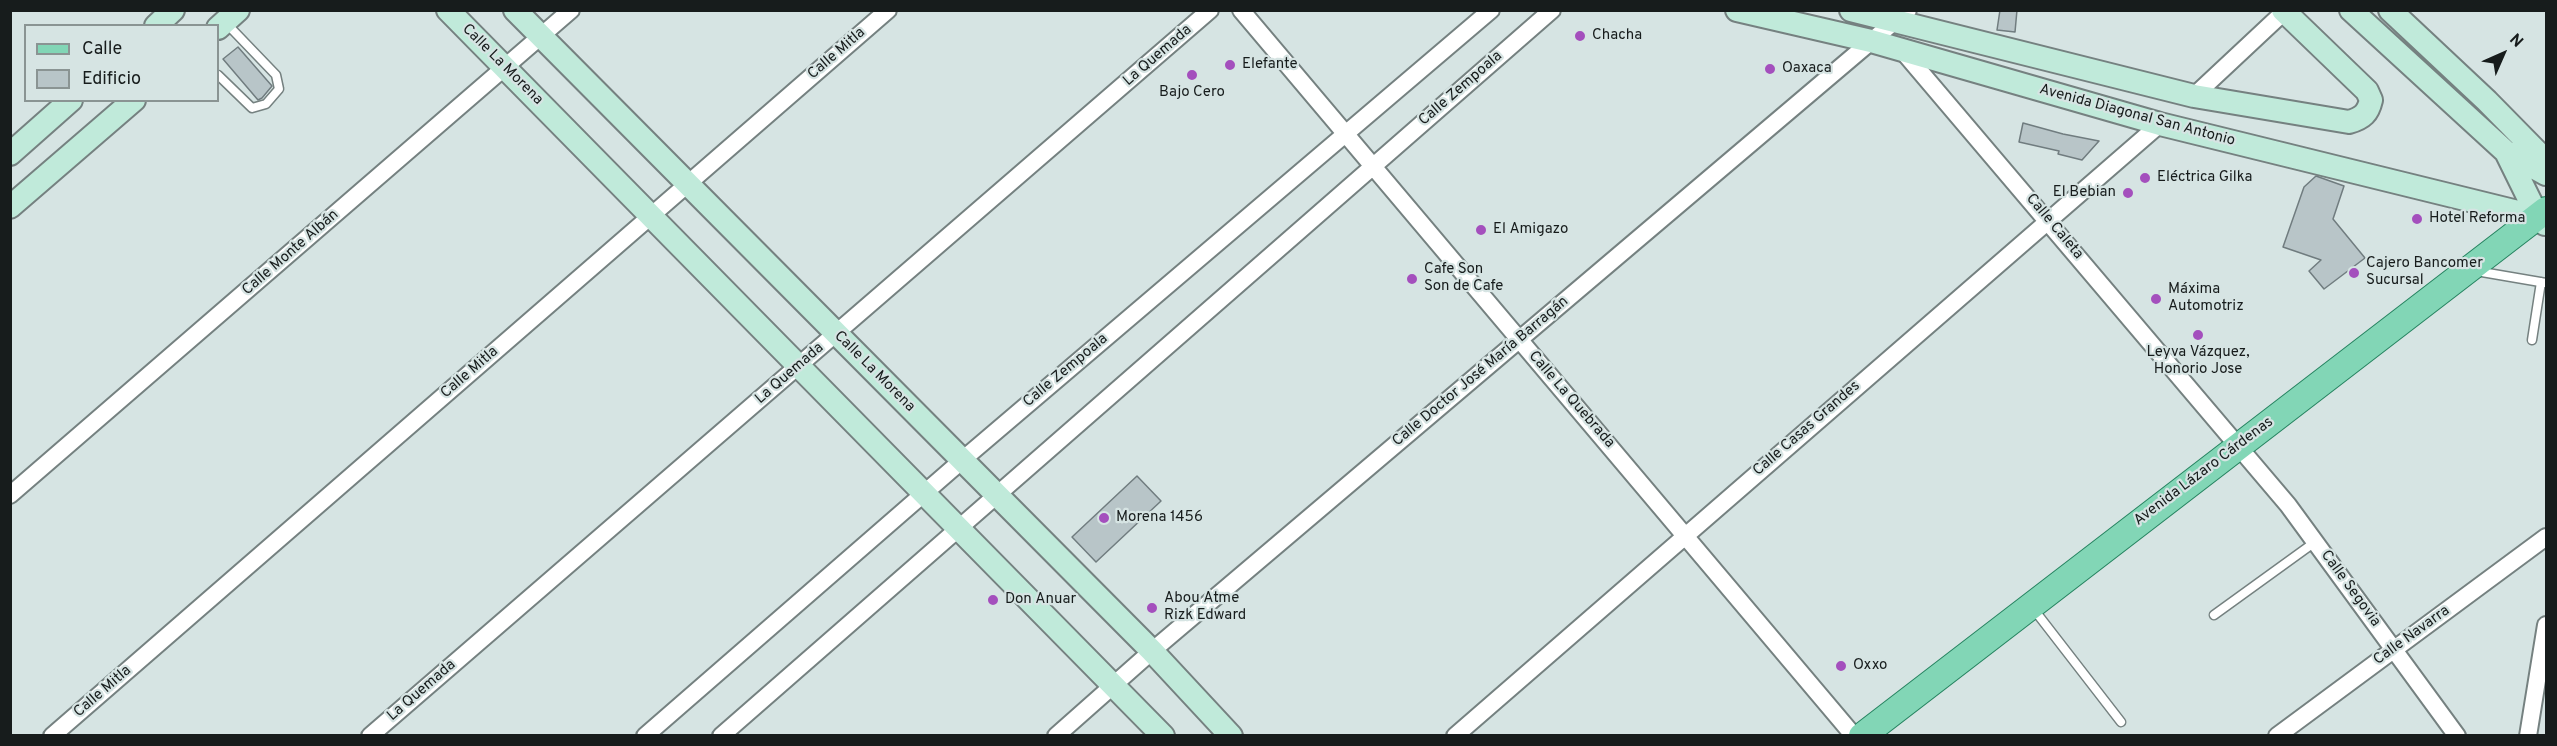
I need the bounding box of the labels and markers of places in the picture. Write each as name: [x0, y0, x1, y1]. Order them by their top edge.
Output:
place label: Chacha: [1592, 27, 1642, 45]
marker: Chacha: [1573, 29, 1587, 43]
place label: Elefante: [1242, 56, 1298, 74]
marker: Elefante: [1223, 58, 1237, 72]
place label: Oaxaca: [1782, 60, 1832, 78]
marker: Oaxaca: [1763, 62, 1777, 76]
marker: Bajo Cero: [1185, 68, 1199, 82]
place label: Bajo Cero: [1159, 84, 1225, 102]
place label: Eléctrica Gilka: [2157, 169, 2252, 187]
marker: Eléctrica Gilka: [2138, 171, 2152, 185]
place label: El Bebian: [2053, 184, 2116, 202]
marker: El Bebian: [2121, 186, 2135, 200]
place label: Hotel Reforma: [2429, 210, 2526, 228]
marker: Hotel Reforma: [2410, 212, 2424, 226]
place label: El Amigazo: [1493, 221, 1568, 239]
marker: El Amigazo: [1474, 223, 1488, 237]
place label: Cajero Bancomer Sucursal: [2366, 255, 2483, 290]
place label: Cafe Son Son de Cafe: [1424, 261, 1503, 296]
marker: Cajero Bancomer Sucursal: [2347, 266, 2361, 280]
marker: Cafe Son Son de Cafe: [1405, 272, 1419, 286]
place label: Máxima Automotriz: [2168, 281, 2244, 316]
marker: Máxima Automotriz: [2149, 292, 2163, 306]
marker: Leyva Vázquez, Honorio Jose: [2191, 328, 2205, 342]
place label: Leyva Vázquez, Honorio Jose: [2146, 344, 2250, 379]
place label: Morena 1456: [1116, 509, 1203, 527]
marker: Morena 1456: [1097, 511, 1111, 525]
place label: Abou Atme Rizk Edward: [1164, 590, 1246, 625]
place label: Don Anuar: [1005, 591, 1076, 609]
marker: Don Anuar: [986, 593, 1000, 607]
marker: Abou Atme Rizk Edward: [1145, 601, 1159, 615]
place label: Oxxo: [1853, 657, 1887, 675]
marker: Oxxo: [1834, 659, 1848, 673]

